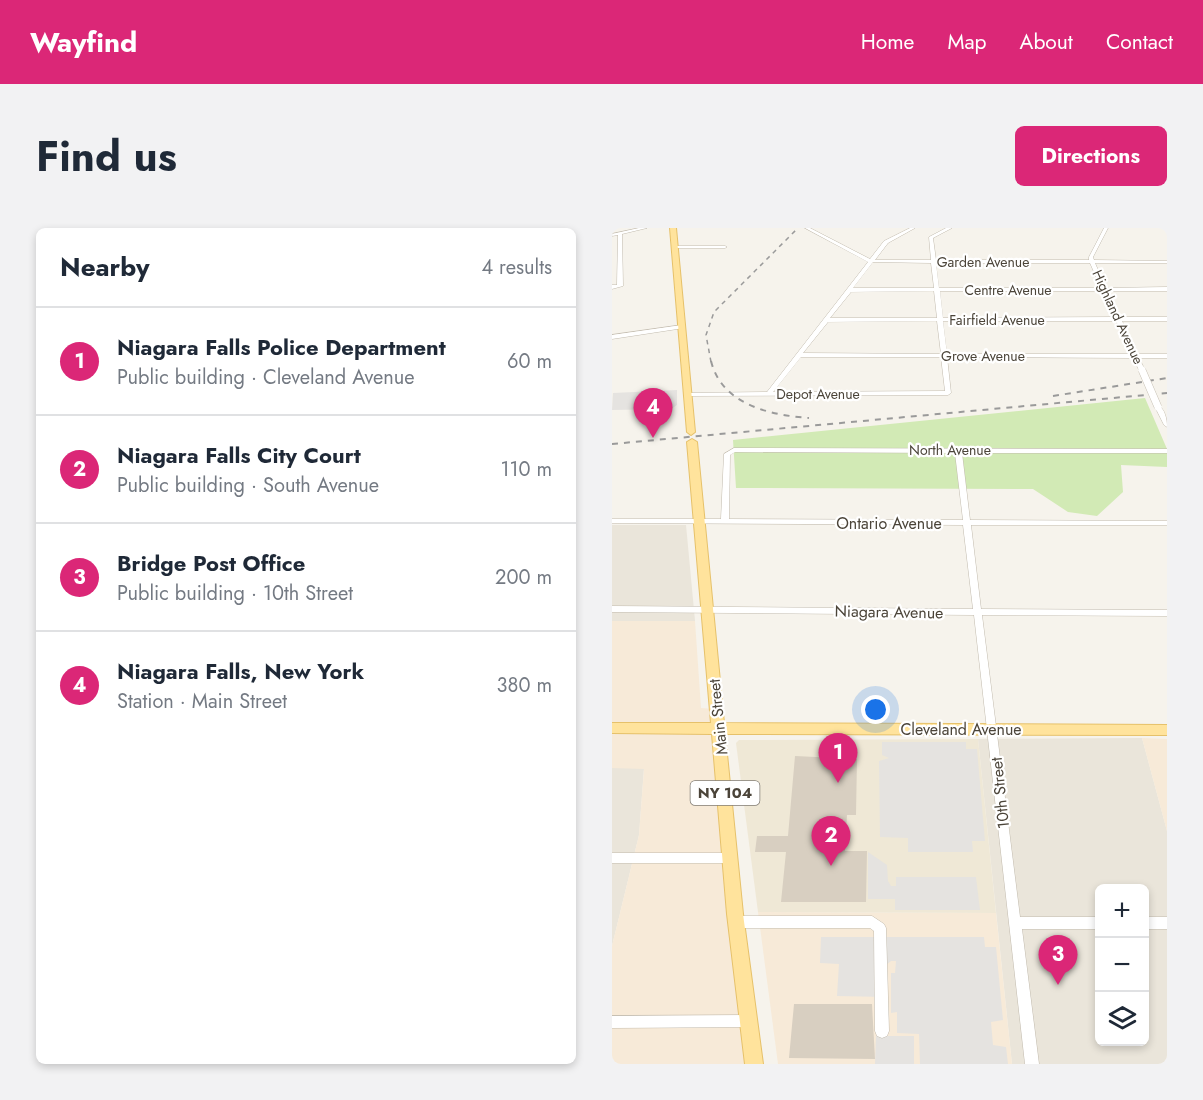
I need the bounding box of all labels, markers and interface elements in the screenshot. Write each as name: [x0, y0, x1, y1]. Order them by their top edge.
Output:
text: Wayfind: [30, 22, 137, 63]
text: Home: [861, 27, 914, 57]
text: Map: [947, 27, 987, 57]
text: About: [1020, 27, 1073, 57]
text: Contact: [1106, 27, 1173, 57]
text: Find us: [36, 126, 177, 187]
button: Directions: [1015, 126, 1167, 186]
text: Nearby: [60, 248, 149, 286]
street label: Garden Avenue: [937, 252, 1029, 272]
text: 4 results: [481, 253, 552, 282]
street label: Highland Avenue: [1087, 267, 1149, 367]
street label: Centre Avenue: [964, 280, 1052, 300]
street label: Fairfield Avenue: [949, 310, 1045, 330]
text: Niagara Falls Police Department: [117, 331, 446, 363]
street label: Grove Avenue: [941, 346, 1025, 366]
text: 1: [74, 347, 85, 376]
text: 60 m: [507, 347, 552, 376]
text: Public building · Cleveland Avenue: [117, 363, 415, 392]
street label: Depot Avenue: [776, 384, 860, 404]
pin: 4: [634, 388, 672, 438]
text: Niagara Falls City Court: [117, 439, 361, 471]
street label: North Avenue: [909, 440, 991, 460]
text: 2: [73, 455, 86, 484]
text: 110 m: [500, 455, 552, 484]
text: Public building · South Avenue: [117, 471, 379, 500]
street label: Ontario Avenue: [836, 512, 942, 535]
text: Bridge Post Office: [117, 547, 305, 579]
text: 3: [73, 563, 86, 592]
text: 200 m: [495, 563, 552, 592]
text: Public building · 10th Street: [117, 579, 353, 608]
street label: Niagara Avenue: [834, 600, 944, 624]
text: Niagara Falls, New York: [117, 655, 364, 687]
text: 4: [73, 671, 86, 700]
text: 380 m: [497, 671, 552, 700]
street label: Main Street: [703, 678, 733, 756]
text: Station · Main Street: [117, 687, 287, 716]
your location: [861, 695, 890, 724]
street label: Cleveland Avenue: [900, 718, 1022, 741]
pin: 1: [818, 734, 858, 783]
street label: 10th Street: [985, 756, 1015, 830]
road number: NY 104: [690, 781, 760, 805]
pin: 2: [812, 816, 850, 866]
map controls: [1095, 884, 1149, 1046]
button: +: [1095, 884, 1149, 938]
pin: 3: [1038, 936, 1078, 985]
button: −: [1095, 938, 1149, 992]
button: layers: [1095, 992, 1149, 1046]

